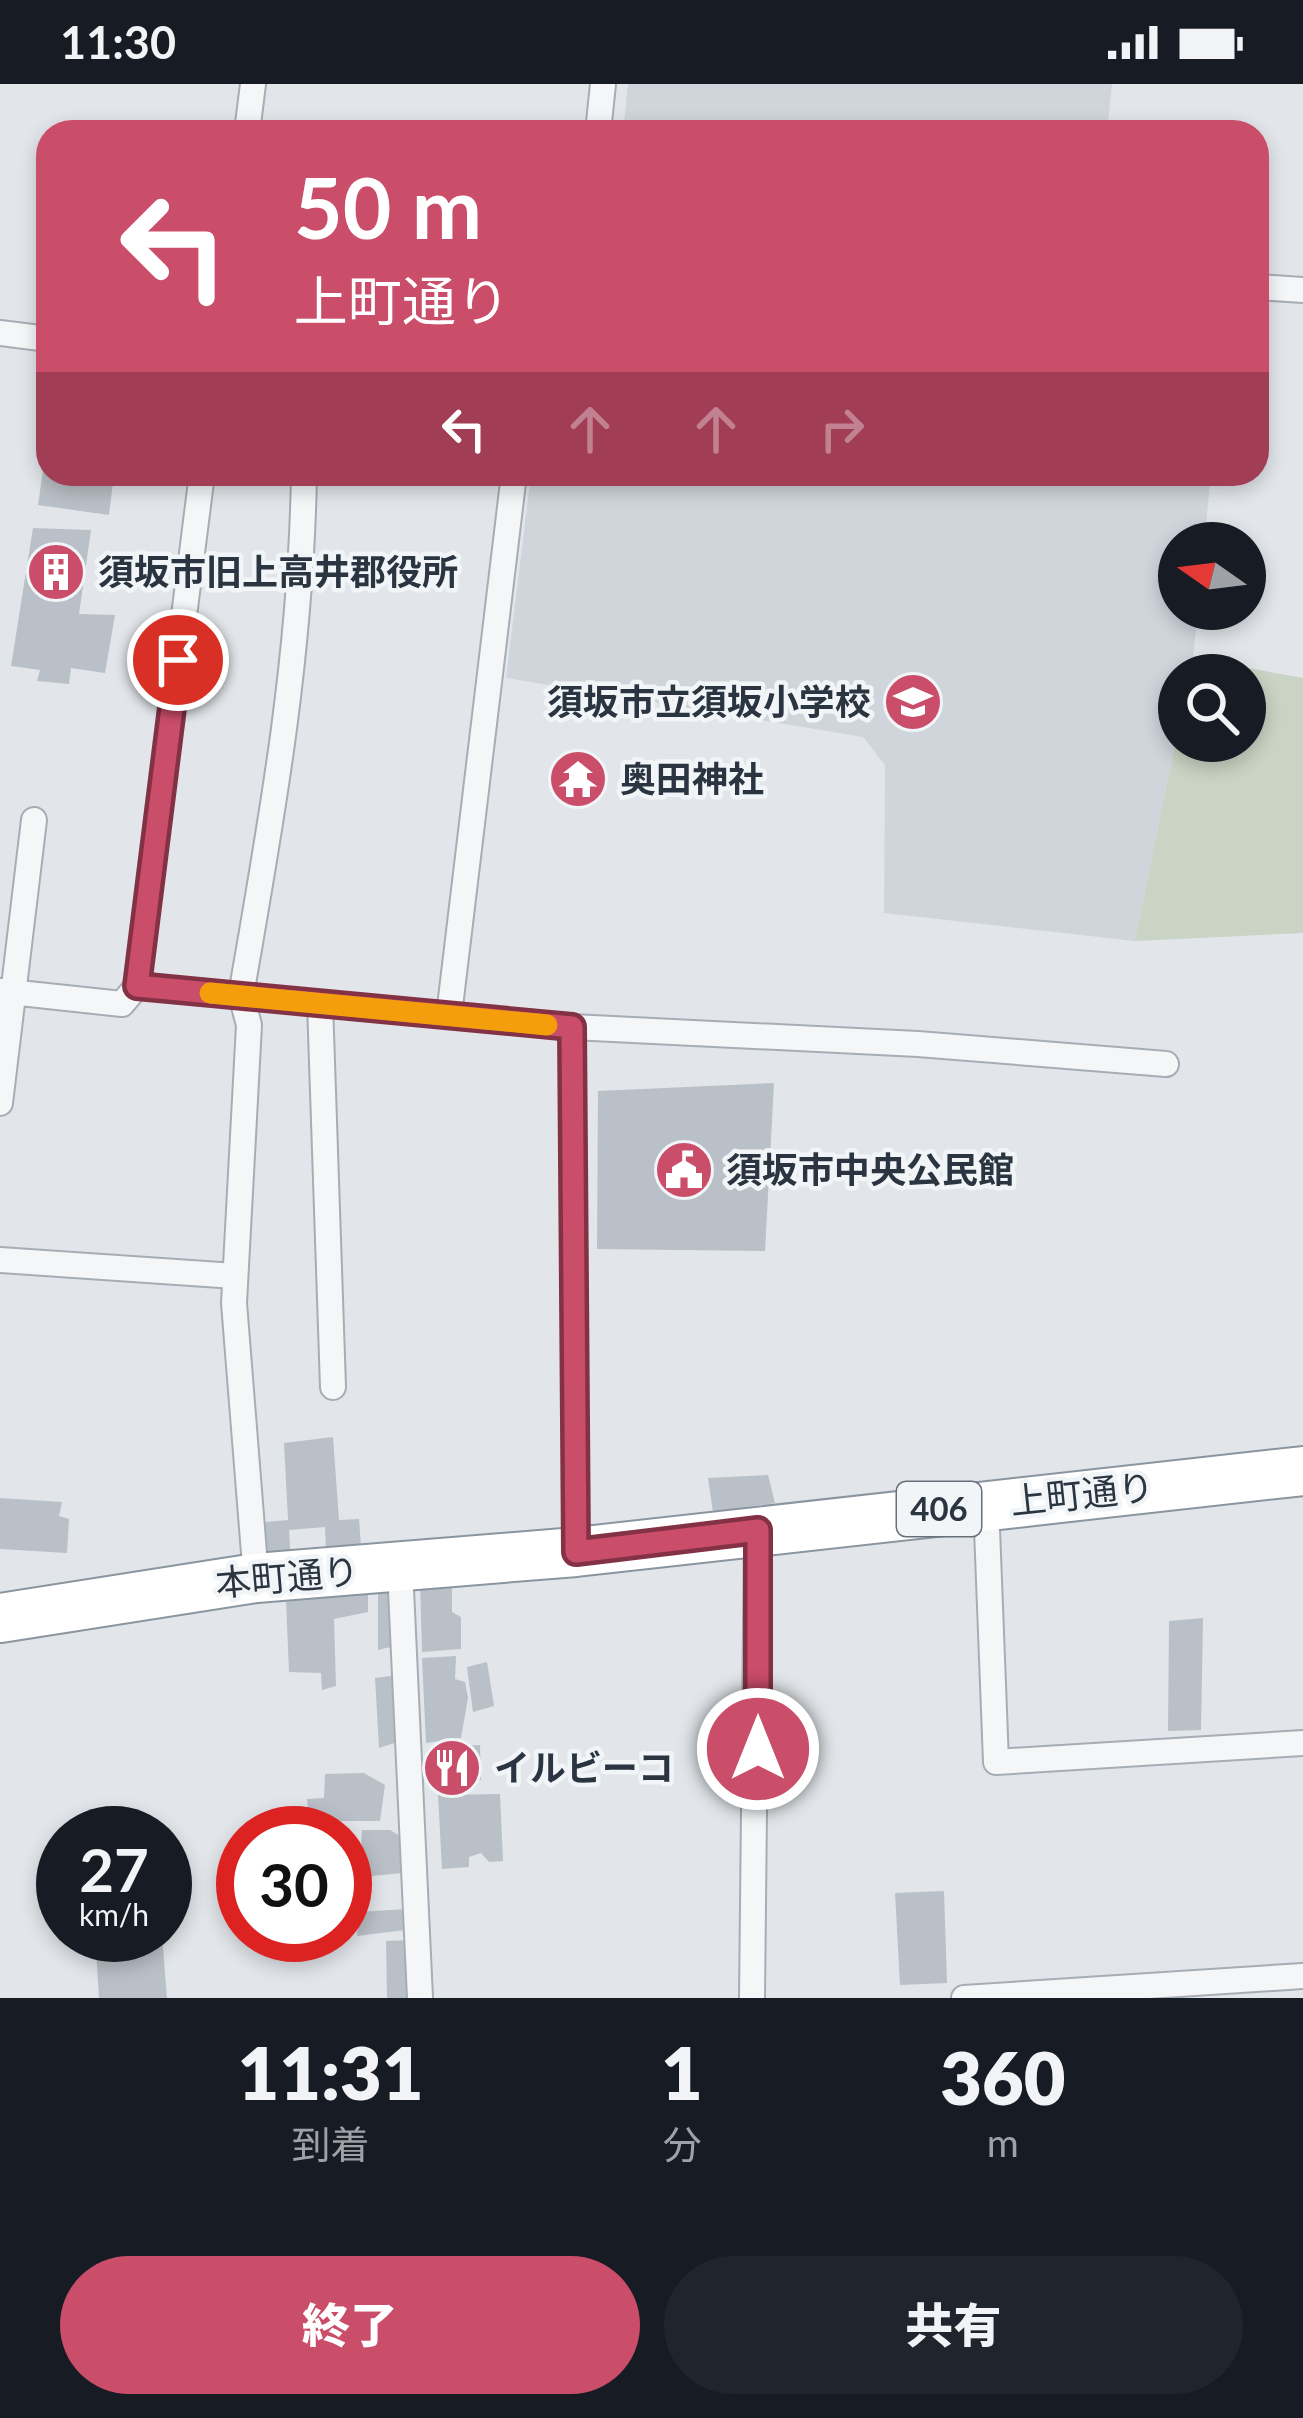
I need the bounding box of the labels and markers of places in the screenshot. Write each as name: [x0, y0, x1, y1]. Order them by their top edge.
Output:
building icon: 須坂市旧上高井郡役所: [25, 541, 87, 603]
place label: 須坂市旧上高井郡役所: [98, 549, 458, 593]
pin: [127, 609, 229, 711]
school or university icon: 須坂市立須坂小学校: [882, 671, 944, 733]
place label: 須坂市立須坂小学校: [547, 679, 871, 723]
temple icon: 奥田神社: [547, 748, 609, 810]
place label: 奥田神社: [620, 756, 764, 800]
public building icon: 須坂市中央公民館: [653, 1139, 715, 1201]
place label: 須坂市中央公民館: [726, 1147, 1014, 1191]
restaurant icon: イルビーコ: [421, 1737, 483, 1799]
place label: イルビーコ: [494, 1745, 674, 1789]

